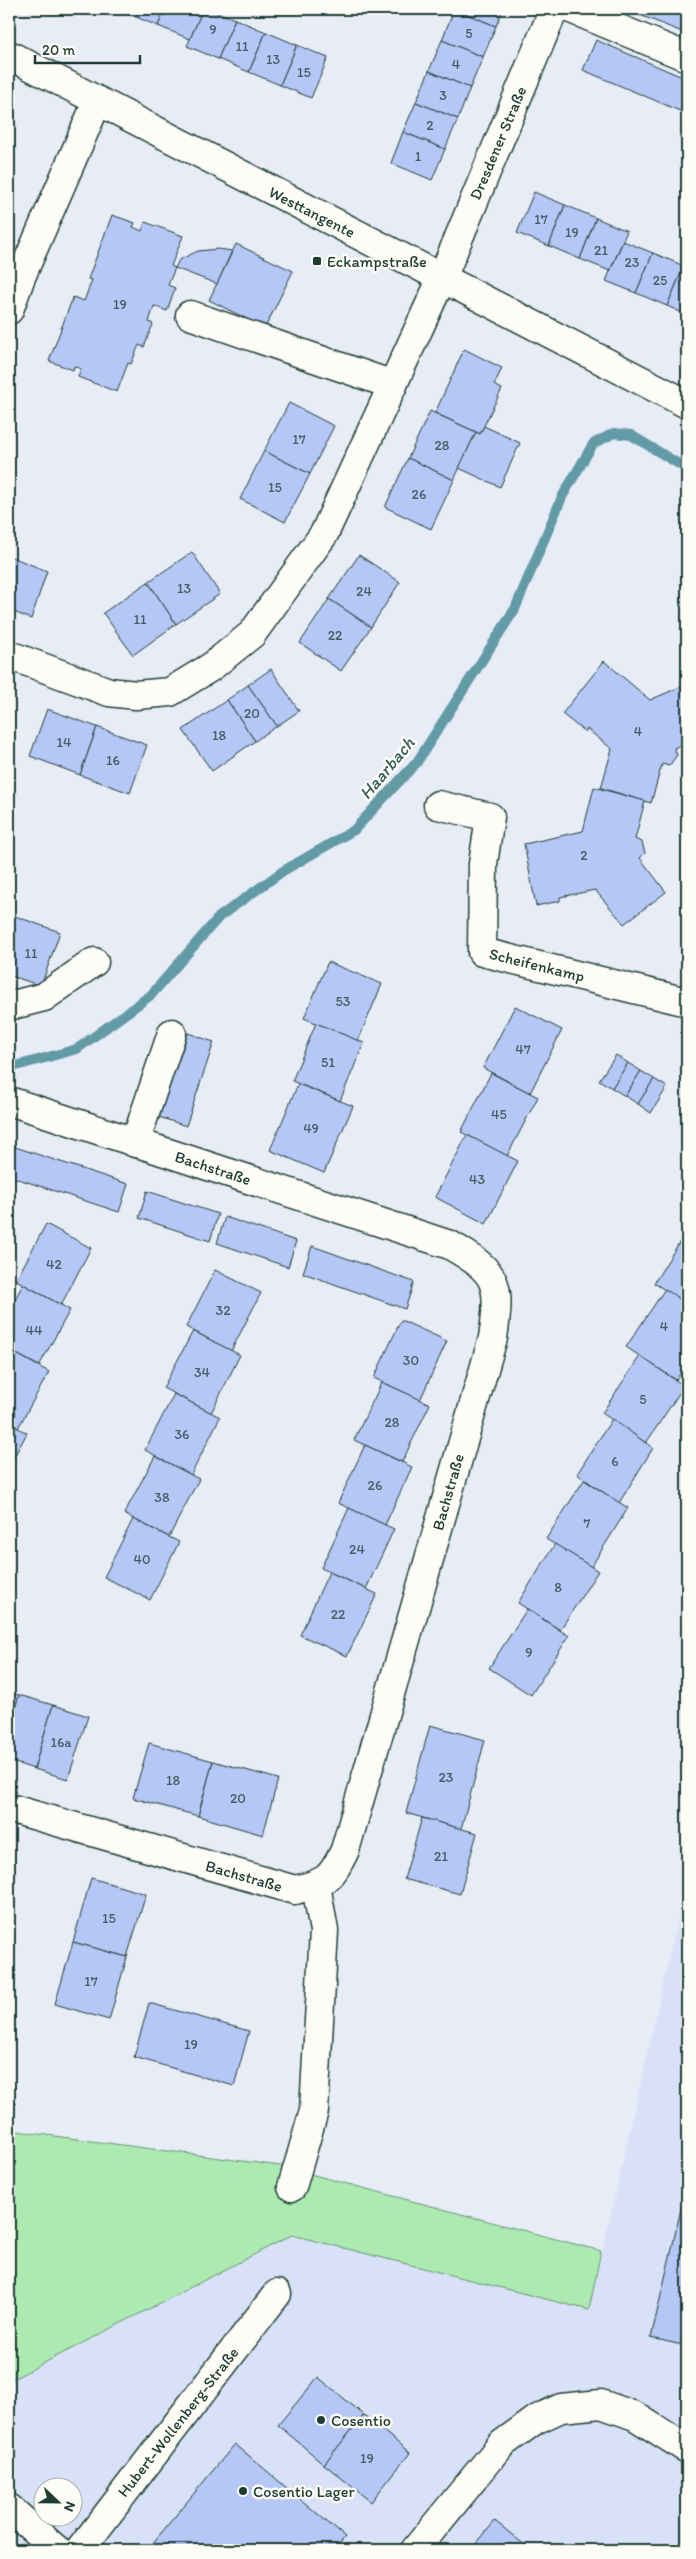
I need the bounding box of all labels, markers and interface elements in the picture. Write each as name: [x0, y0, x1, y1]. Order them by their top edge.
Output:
house number: 9: [209, 21, 217, 38]
house number: 5: [465, 25, 473, 42]
scale bar: [35, 32, 140, 64]
house number: 11: [236, 38, 249, 55]
text: 20 m: [42, 41, 76, 59]
house number: 13: [266, 51, 280, 68]
house number: 4: [452, 56, 461, 73]
house number: 15: [297, 64, 311, 81]
street label: Dresdener Straße: [466, 83, 530, 203]
house number: 3: [439, 87, 447, 104]
house number: 2: [426, 117, 434, 134]
house number: 1: [415, 148, 422, 165]
street label: Westtangente: [266, 182, 358, 242]
house number: 17: [534, 211, 548, 228]
house number: 19: [565, 224, 579, 241]
house number: 21: [594, 242, 608, 259]
place label: Eckampstraße: [327, 252, 427, 271]
house number: 23: [625, 254, 640, 271]
marker: Eckampstraße: [311, 255, 323, 267]
house number: 25: [653, 272, 667, 289]
house number: 19: [113, 296, 127, 313]
house number: 17: [292, 431, 306, 448]
house number: 28: [434, 437, 450, 454]
house number: 15: [268, 479, 282, 496]
house number: 26: [412, 486, 426, 503]
house number: 13: [177, 580, 191, 597]
house number: 24: [356, 583, 372, 600]
house number: 11: [134, 611, 147, 628]
house number: 22: [328, 627, 343, 644]
house number: 20: [244, 705, 260, 722]
house number: 4: [634, 723, 643, 740]
house number: 18: [212, 727, 226, 744]
water label: Haarbach: [355, 732, 420, 804]
house number: 14: [57, 734, 72, 751]
house number: 16: [106, 752, 120, 769]
house number: 2: [580, 847, 588, 864]
street label: Scheifenkamp: [487, 944, 587, 986]
house number: 11: [25, 945, 38, 962]
house number: 53: [336, 993, 351, 1010]
house number: 47: [515, 1041, 531, 1058]
house number: 51: [321, 1054, 335, 1071]
house number: 45: [491, 1106, 507, 1123]
house number: 49: [303, 1120, 319, 1137]
street label: Bachstraße: [172, 1147, 254, 1189]
house number: 43: [469, 1171, 485, 1188]
house number: 42: [46, 1256, 63, 1273]
house number: 32: [216, 1302, 231, 1319]
house number: 4: [660, 1318, 669, 1335]
house number: 44: [26, 1322, 43, 1339]
house number: 30: [403, 1352, 419, 1369]
house number: 34: [194, 1364, 211, 1381]
house number: 5: [639, 1391, 647, 1408]
house number: 28: [384, 1414, 400, 1431]
house number: 36: [174, 1426, 190, 1443]
street label: Bachstraße: [428, 1451, 468, 1533]
house number: 6: [611, 1453, 619, 1470]
house number: 26: [368, 1477, 382, 1494]
house number: 38: [154, 1489, 170, 1506]
house number: 7: [584, 1515, 591, 1532]
house number: 24: [349, 1541, 365, 1558]
house number: 40: [133, 1551, 151, 1568]
house number: 8: [554, 1579, 562, 1596]
house number: 22: [331, 1606, 346, 1623]
house number: 9: [525, 1644, 533, 1661]
house number: 16a: [50, 1734, 72, 1751]
house number: 23: [439, 1769, 454, 1786]
house number: 18: [166, 1772, 180, 1789]
house number: 20: [230, 1790, 246, 1807]
house number: 21: [434, 1848, 448, 1865]
street label: Bachstraße: [203, 1856, 285, 1896]
house number: 15: [102, 1910, 116, 1927]
house number: 17: [84, 1973, 98, 1990]
house number: 19: [184, 2036, 198, 2053]
street label: Hubert-Wollenberg-Straße: [113, 2343, 243, 2501]
place label: Cosentio: [331, 2411, 391, 2430]
marker: Cosentio: [315, 2414, 327, 2426]
house number: 19: [360, 2450, 374, 2467]
north arrow: [32, 2476, 82, 2526]
place label: Cosentio Lager: [253, 2482, 355, 2501]
marker: Cosentio Lager: [237, 2485, 249, 2497]
text: N: [60, 2499, 79, 2514]

